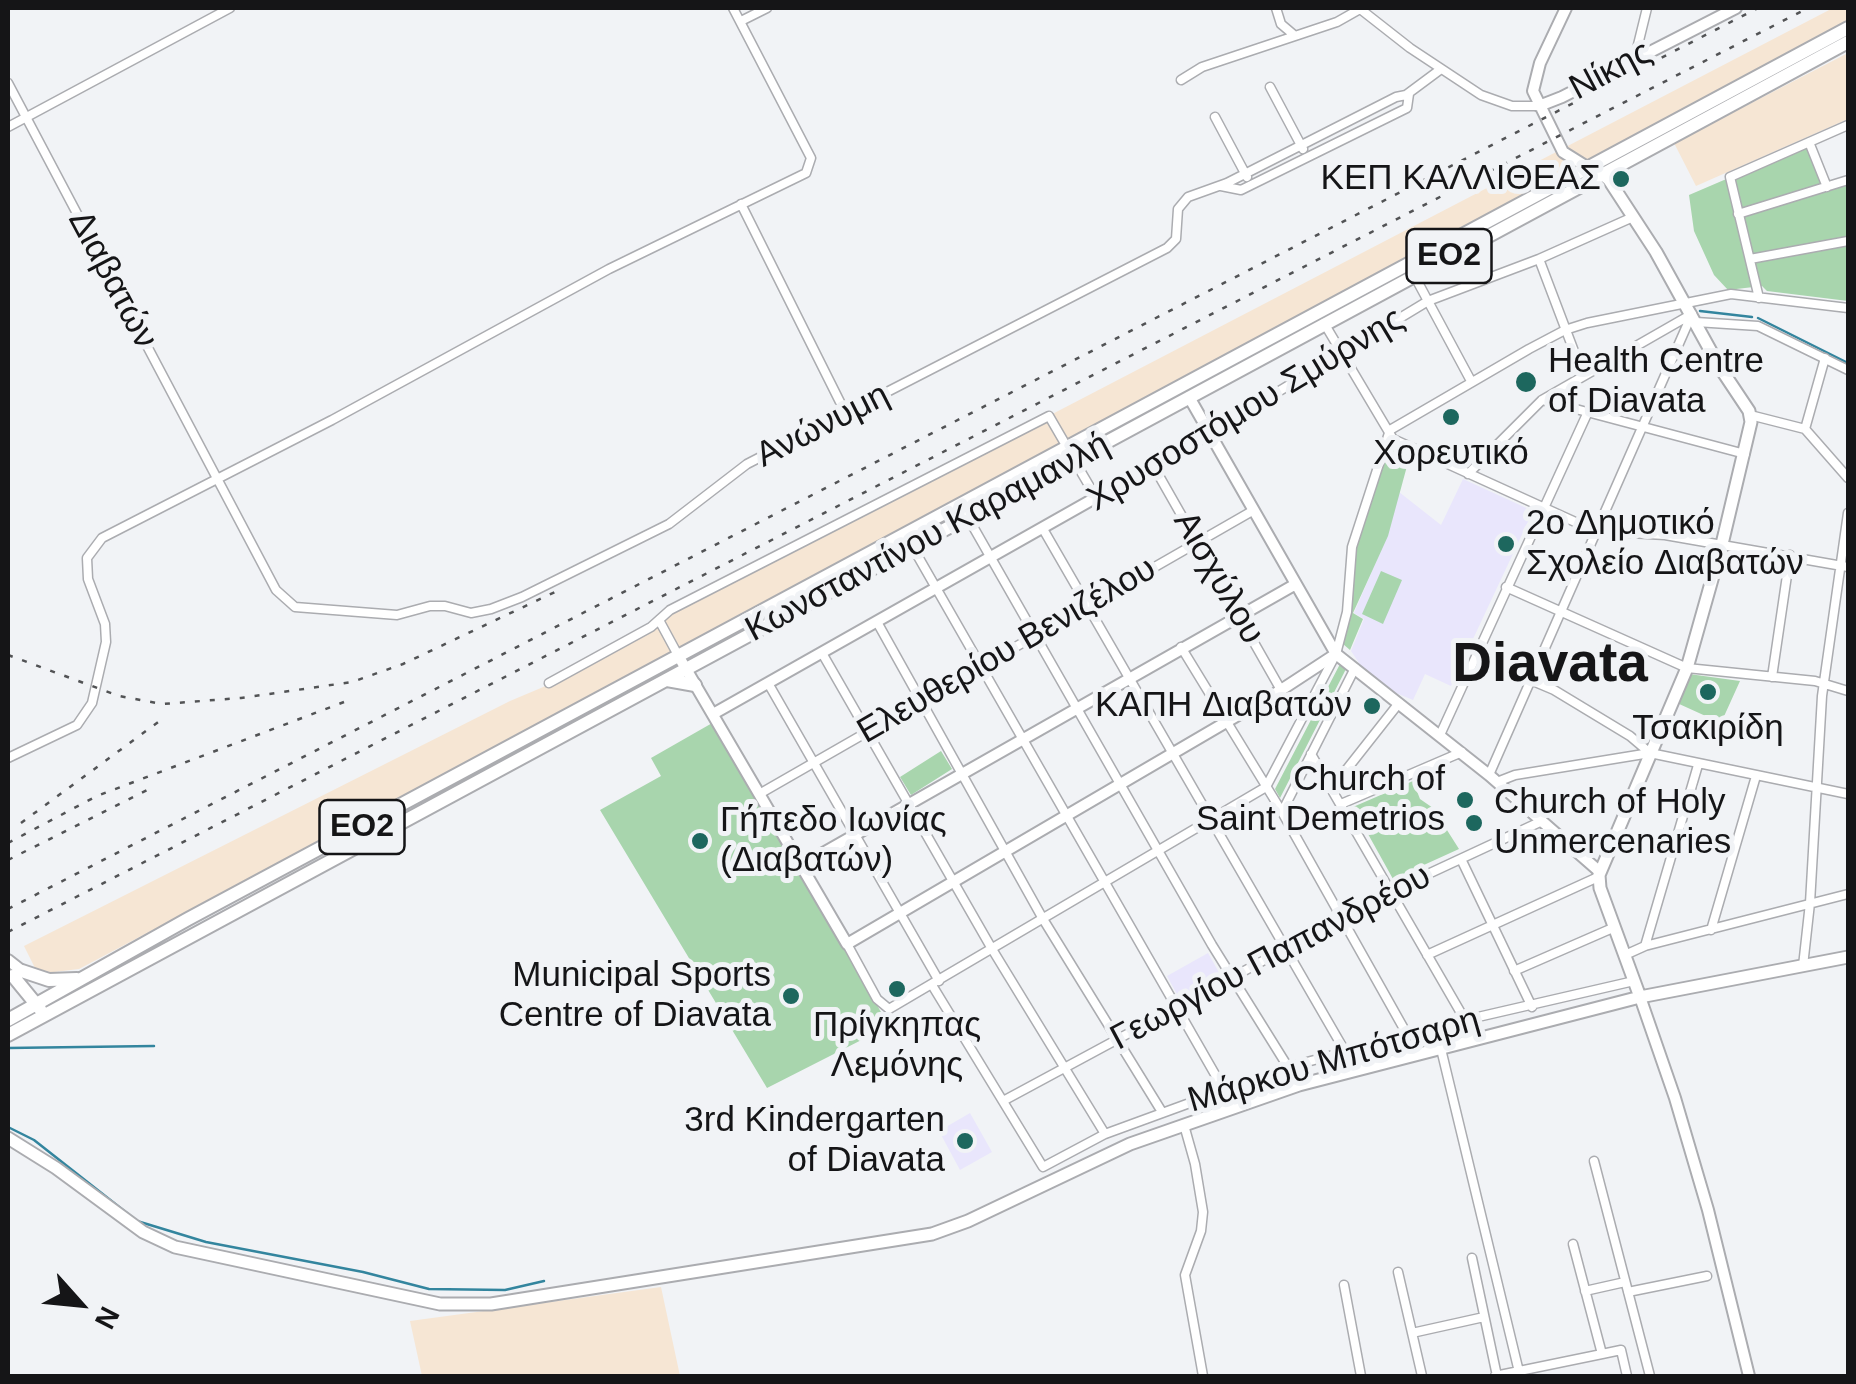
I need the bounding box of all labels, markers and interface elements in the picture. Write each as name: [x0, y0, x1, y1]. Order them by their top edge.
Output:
street label: Νίκης: [1563, 32, 1659, 110]
place label: ΚΕΠ ΚΑΛΛΙΘΕΑΣ: [1321, 158, 1601, 200]
marker: ΚΕΠ ΚΑΛΛΙΘΕΑΣ: [1610, 168, 1632, 190]
street label: Διαβατών: [58, 204, 166, 356]
road number: ΕΟ2: [1406, 229, 1492, 283]
street label: Χρυσοστόμου Σμύρνης: [1080, 299, 1412, 521]
place label: Health Centre of Diavata: [1548, 341, 1764, 423]
marker: Health Centre of Diavata: [1513, 369, 1539, 395]
street label: Ανώνυμη: [749, 375, 897, 477]
marker: Χορευτικό: [1440, 406, 1462, 428]
street label: Κωνσταντίνου Καραμανλή: [739, 424, 1117, 652]
place label: Χορευτικό: [1373, 433, 1529, 475]
place label: 2ο Δημοτικό Σχολείο Διαβατών: [1526, 503, 1804, 585]
street label: Αισχύλου: [1163, 504, 1273, 652]
marker: 2ο Δημοτικό Σχολείο Διαβατών: [1495, 533, 1517, 555]
street label: Ελευθερίου Βενιζέλου: [850, 548, 1164, 754]
district label: Diavata: [1452, 633, 1648, 699]
marker: Τσακιρίδη: [1697, 681, 1719, 703]
place label: ΚΑΠΗ Διαβατών: [1095, 685, 1352, 727]
marker: ΚΑΠΗ Διαβατών: [1361, 695, 1383, 717]
place label: Τσακιρίδη: [1632, 708, 1784, 750]
place label: Church of Saint Demetrios: [1196, 759, 1445, 841]
place label: Church of Holy Unmercenaries: [1494, 782, 1731, 864]
marker: Church of Saint Demetrios: [1454, 789, 1476, 811]
road number: ΕΟ2: [320, 800, 404, 854]
place label: Γήπεδο Ιωνίας (Διαβατών): [720, 800, 947, 882]
marker: Church of Holy Unmercenaries: [1463, 812, 1485, 834]
marker: Γήπεδο Ιωνίας (Διαβατών): [689, 830, 711, 852]
street label: Γεωργίου Παπανδρέου: [1104, 856, 1438, 1060]
place label: Municipal Sports Centre of Diavata: [499, 955, 771, 1037]
marker: Πρίγκηπας Λεμόνης: [886, 978, 908, 1000]
marker: Municipal Sports Centre of Diavata: [780, 985, 802, 1007]
street label: Μάρκου Μπότσαρη: [1183, 999, 1485, 1123]
place label: Πρίγκηπας Λεμόνης: [813, 1005, 981, 1087]
place label: 3rd Kindergarten of Diavata: [684, 1100, 945, 1182]
marker: 3rd Kindergarten of Diavata: [954, 1130, 976, 1152]
north arrow: [30, 1254, 130, 1354]
text: N: [89, 1302, 126, 1334]

